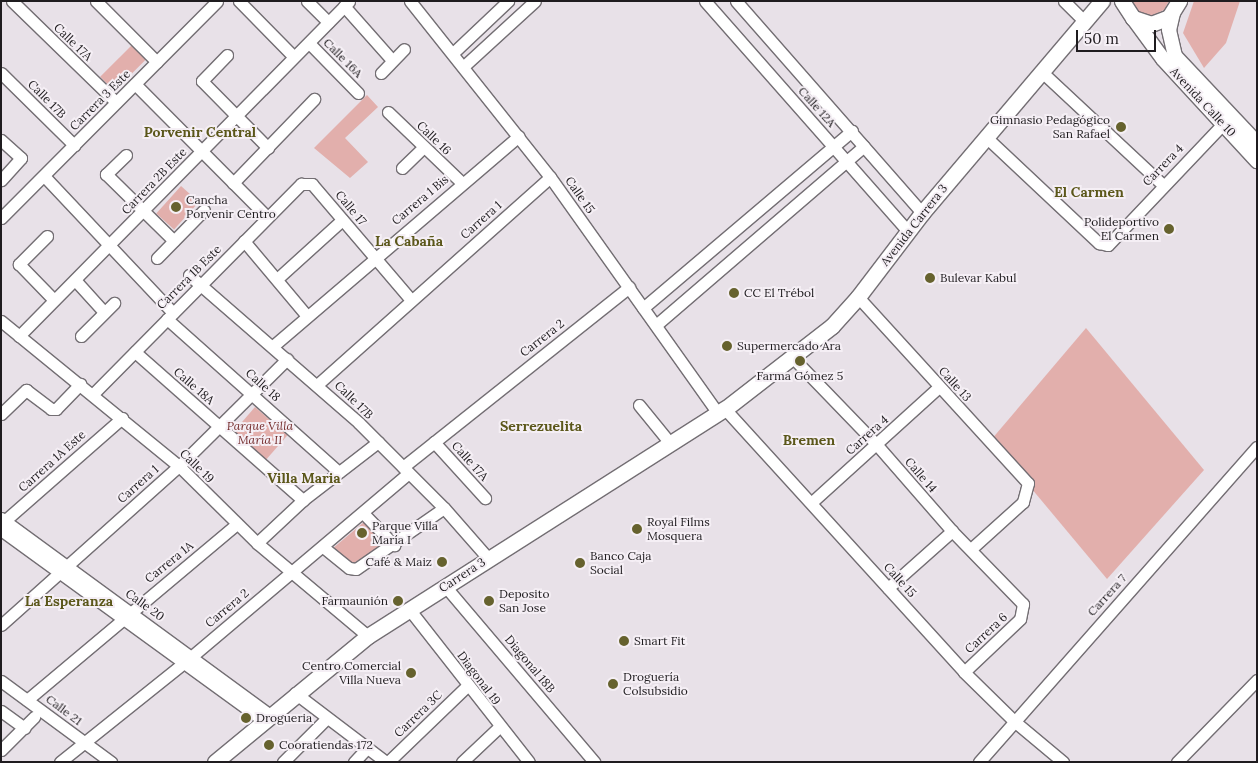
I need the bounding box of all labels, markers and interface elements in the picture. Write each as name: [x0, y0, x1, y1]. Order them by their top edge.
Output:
street label: Calle 17A: [51, 20, 95, 64]
scale bar: [1078, 20, 1158, 52]
text: 50 m: [1084, 29, 1119, 48]
street label: Calle 16A: [320, 35, 366, 81]
street label: Avenida Calle 10: [1167, 64, 1239, 140]
street label: Carrera 3 Este: [67, 67, 133, 133]
street label: Calle 17B: [25, 77, 69, 121]
street label: Calle 12A: [795, 84, 839, 130]
place label: Gimnasio Pedagógico San Rafael: [990, 113, 1110, 141]
street label: Calle 16: [414, 118, 454, 158]
marker: Gimnasio Pedagógico San Rafael: [1114, 120, 1128, 134]
district label: Porvenir Central: [144, 124, 256, 140]
street label: Carrera 4: [1140, 141, 1186, 189]
street label: Carrera 2B Este: [119, 145, 189, 217]
street label: Carrera 1 Bis: [389, 172, 451, 228]
street label: Calle 15: [562, 174, 598, 216]
street label: Avenida Carrera 3: [878, 181, 950, 269]
district label: El Carmen: [1054, 184, 1124, 200]
street label: Calle 17: [332, 188, 370, 228]
place label: Cancha Porvenir Centro: [186, 193, 276, 221]
street label: Carrera 1: [458, 198, 504, 242]
marker: Cancha Porvenir Centro: [170, 201, 182, 213]
place label: Polideportivo El Carmen: [1084, 215, 1159, 243]
marker: Polideportivo El Carmen: [1163, 223, 1175, 235]
district label: La Cabaña: [375, 233, 443, 249]
street label: Carrera 1B Este: [154, 242, 224, 312]
place label: Bulevar Kabul: [940, 271, 1017, 285]
marker: Bulevar Kabul: [924, 272, 936, 284]
place label: CC El Trébol: [744, 286, 814, 300]
marker: CC El Trébol: [728, 287, 740, 299]
street label: Carrera 2: [517, 316, 567, 360]
place label: Supermercado Ara: [737, 339, 841, 353]
marker: Supermercado Ara: [721, 340, 733, 352]
marker: Farma Gómez 5: [794, 355, 806, 367]
street label: Calle 18A: [171, 364, 217, 408]
street label: Calle 13: [936, 364, 974, 404]
street label: Calle 18: [243, 366, 283, 404]
place label: Farma Gómez 5: [757, 369, 843, 383]
street label: Calle 17B: [332, 378, 376, 422]
street label: Carrera 4: [843, 412, 891, 458]
district label: Serrezuelita: [500, 418, 582, 434]
park label: Parque Villa María II: [227, 419, 293, 447]
street label: Carrera 1A Este: [16, 427, 88, 495]
district label: Bremen: [783, 432, 835, 448]
street label: Calle 17A: [449, 438, 491, 484]
street label: Calle 19: [177, 446, 217, 486]
street label: Calle 14: [902, 455, 940, 495]
street label: Carrera 1: [115, 462, 161, 506]
district label: Villa Maria: [267, 470, 341, 486]
place label: Royal Films Mosquera: [647, 515, 710, 543]
place label: Parque Villa María I: [372, 519, 438, 547]
marker: Royal Films Mosquera: [631, 523, 643, 535]
marker: Parque Villa María I: [356, 527, 368, 539]
street label: Carrera 1A: [142, 538, 196, 586]
place label: Banco Caja Social: [590, 549, 651, 577]
place label: Café & Maiz: [366, 555, 432, 569]
street label: Carrera 3: [436, 555, 488, 595]
marker: Café & Maiz: [436, 556, 448, 568]
marker: Banco Caja Social: [574, 557, 586, 569]
street label: Calle 15: [881, 560, 919, 600]
street label: Carrera 7: [1084, 571, 1130, 619]
street label: Calle 20: [123, 586, 167, 624]
street label: Carrera 2: [202, 586, 252, 630]
place label: Deposito San Jose: [499, 587, 549, 615]
district label: La Esperanza: [25, 593, 113, 609]
place label: Farmaunión: [322, 594, 388, 608]
marker: Farmaunión: [392, 595, 404, 607]
marker: Deposito San Jose: [483, 595, 495, 607]
street label: Carrera 6: [962, 610, 1010, 656]
street label: Diagonal 18B: [502, 632, 558, 696]
place label: Smart Fit: [634, 634, 685, 648]
marker: Smart Fit: [618, 635, 630, 647]
street label: Diagonal 19: [454, 648, 504, 708]
place label: Centro Comercial Villa Nueva: [302, 659, 401, 687]
marker: Centro Comercial Villa Nueva: [405, 667, 417, 679]
place label: Droguería Colsubsidio: [623, 670, 688, 698]
marker: Droguería Colsubsidio: [607, 678, 619, 690]
street label: Carrera 3C: [391, 688, 445, 740]
street label: Calle 21: [43, 692, 85, 728]
place label: Drogueria: [256, 711, 312, 725]
marker: Drogueria: [240, 712, 252, 724]
place label: Cooratiendas 172: [279, 738, 373, 752]
marker: Cooratiendas 172: [263, 739, 275, 751]

